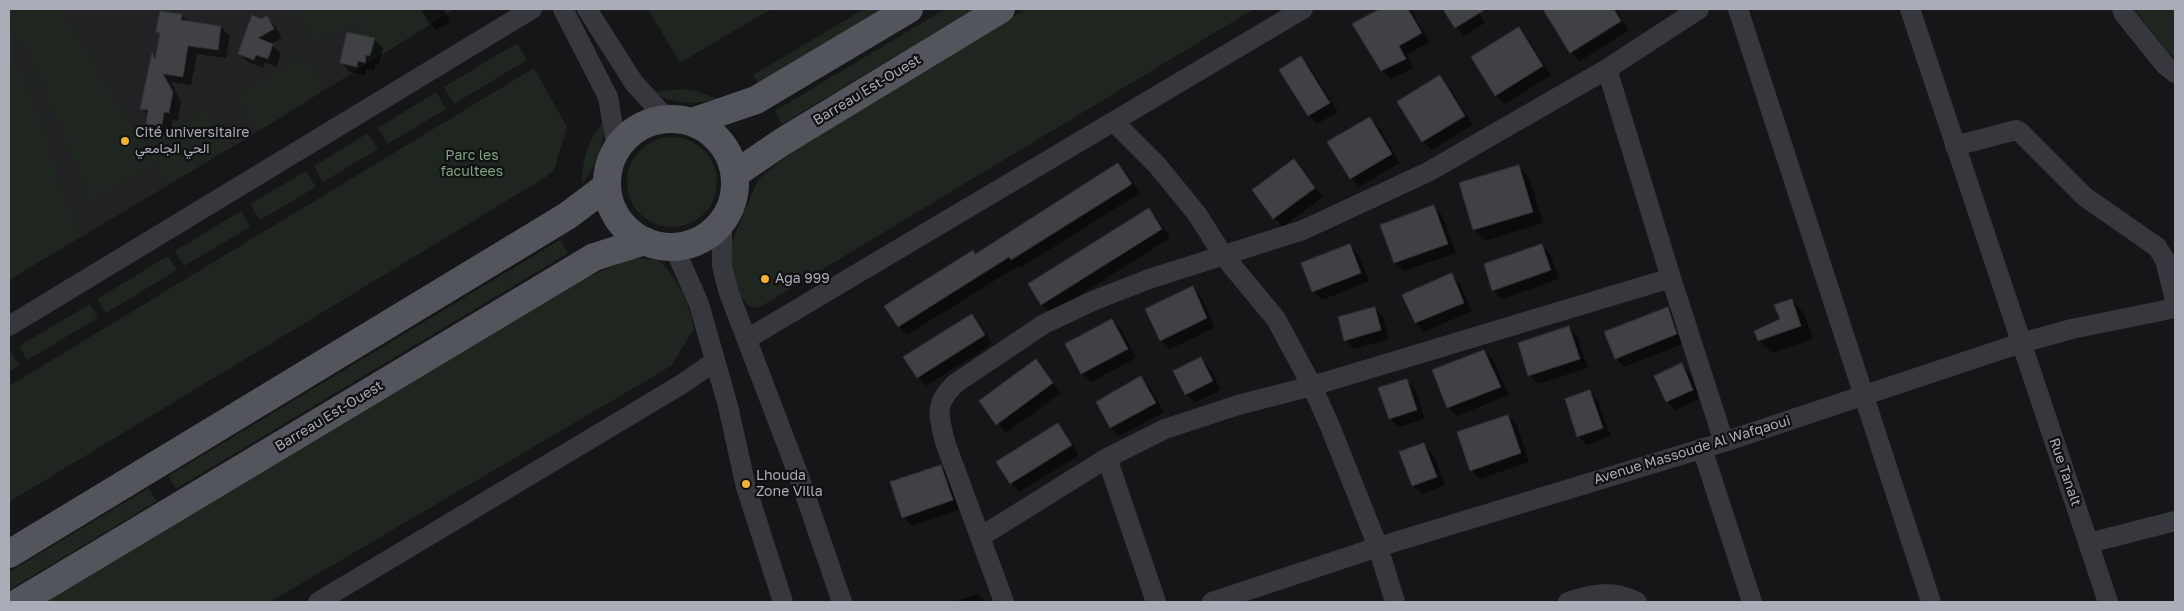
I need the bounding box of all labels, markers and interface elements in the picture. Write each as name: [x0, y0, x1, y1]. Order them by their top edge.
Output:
street label: Barreau Est-Ouest: [810, 51, 924, 129]
place label: Cité universitaire الحي الجامعي: [135, 125, 249, 158]
marker: Cité universitaire الحي الجامعي: [119, 135, 131, 147]
park label: Parc les facultees: [441, 148, 503, 180]
place label: Aga 999: [775, 271, 830, 287]
marker: Aga 999: [759, 273, 771, 285]
street label: Barreau Est-Ouest: [272, 377, 386, 455]
street label: Avenue Massoude Al Wafqaoui: [1592, 412, 1792, 488]
street label: Rue Tanalt: [2046, 436, 2084, 508]
place label: Lhouda Zone Villa: [756, 468, 823, 501]
marker: Lhouda Zone Villa: [740, 478, 752, 490]

